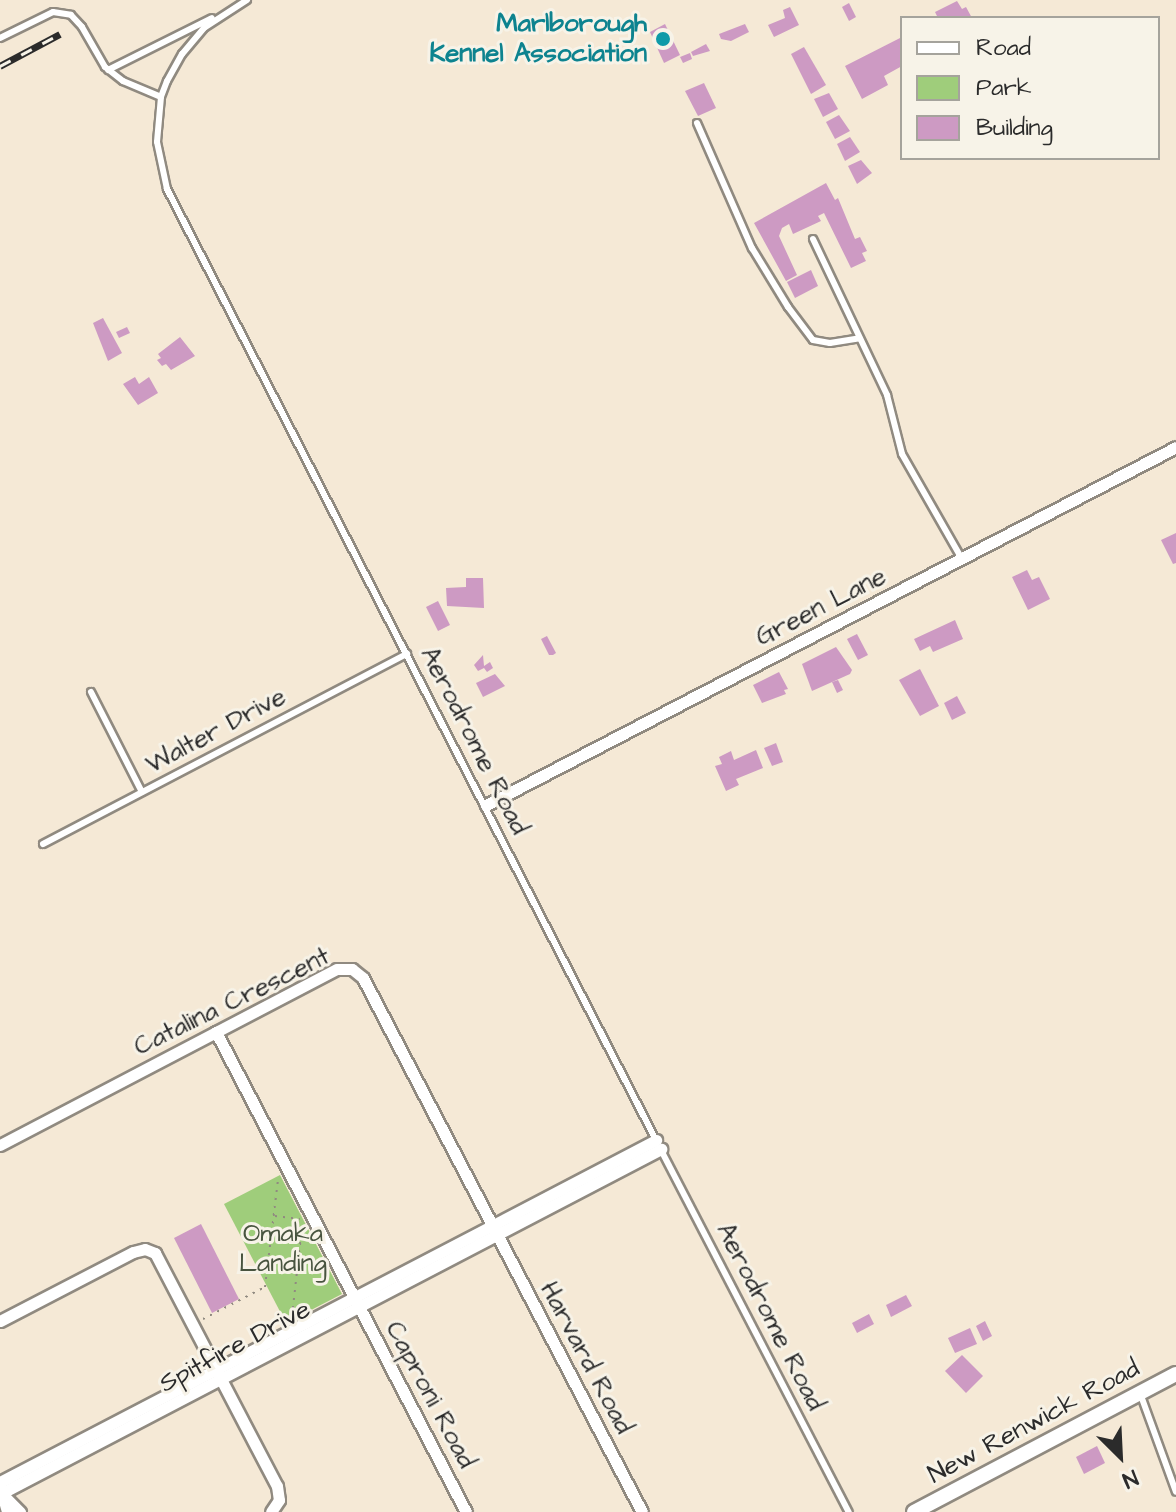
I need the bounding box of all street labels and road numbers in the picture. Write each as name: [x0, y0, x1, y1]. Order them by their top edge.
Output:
street label: Green Lane: [751, 561, 891, 653]
street label: Aerodrome Road: [413, 642, 535, 840]
street label: Walter Drive: [141, 681, 291, 781]
street label: Catalina Crescent: [129, 941, 335, 1063]
street label: Aerodrome Road: [709, 1218, 831, 1416]
street label: Harvard Road: [533, 1277, 639, 1439]
street label: Spitfire Drive: [154, 1294, 316, 1400]
street label: Caproni Road: [378, 1316, 482, 1474]
street label: New Renwick Road: [923, 1353, 1145, 1491]

